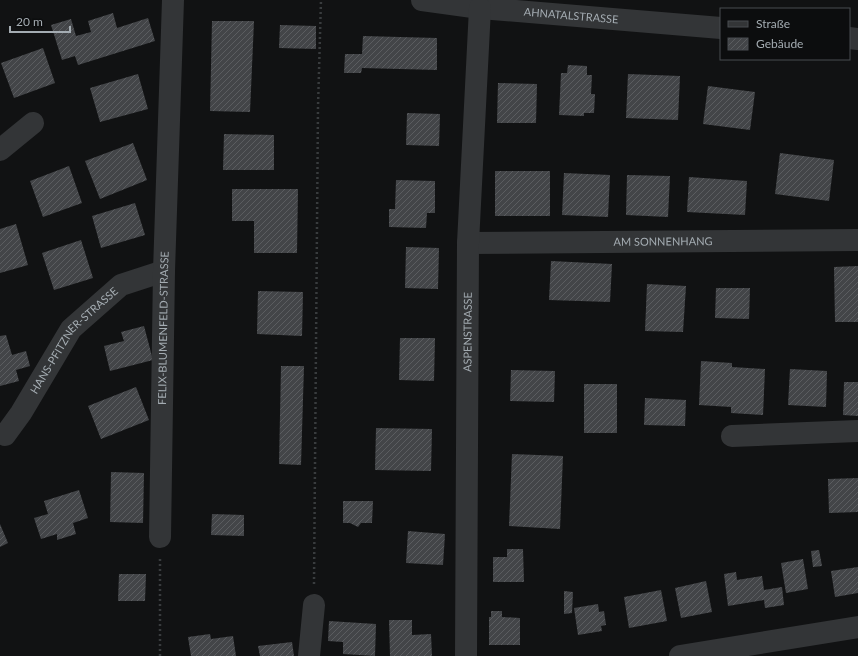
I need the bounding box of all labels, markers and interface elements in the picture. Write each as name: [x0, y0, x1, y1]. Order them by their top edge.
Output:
street label: AHNATALSTRASSE: [523, 5, 619, 25]
scale bar: [10, 8, 70, 34]
legend: [720, 8, 850, 60]
text: 20 m: [16, 14, 43, 29]
text: Straße: [756, 16, 790, 31]
text: Gebäude: [756, 36, 803, 51]
street label: AM SONNENHANG: [613, 234, 713, 248]
street label: FELIX-BLUMENFELD-STRASSE: [155, 251, 171, 405]
street label: HANS-PFITZNER-STRASSE: [27, 284, 120, 396]
street label: ASPENSTRASSE: [460, 292, 474, 372]

